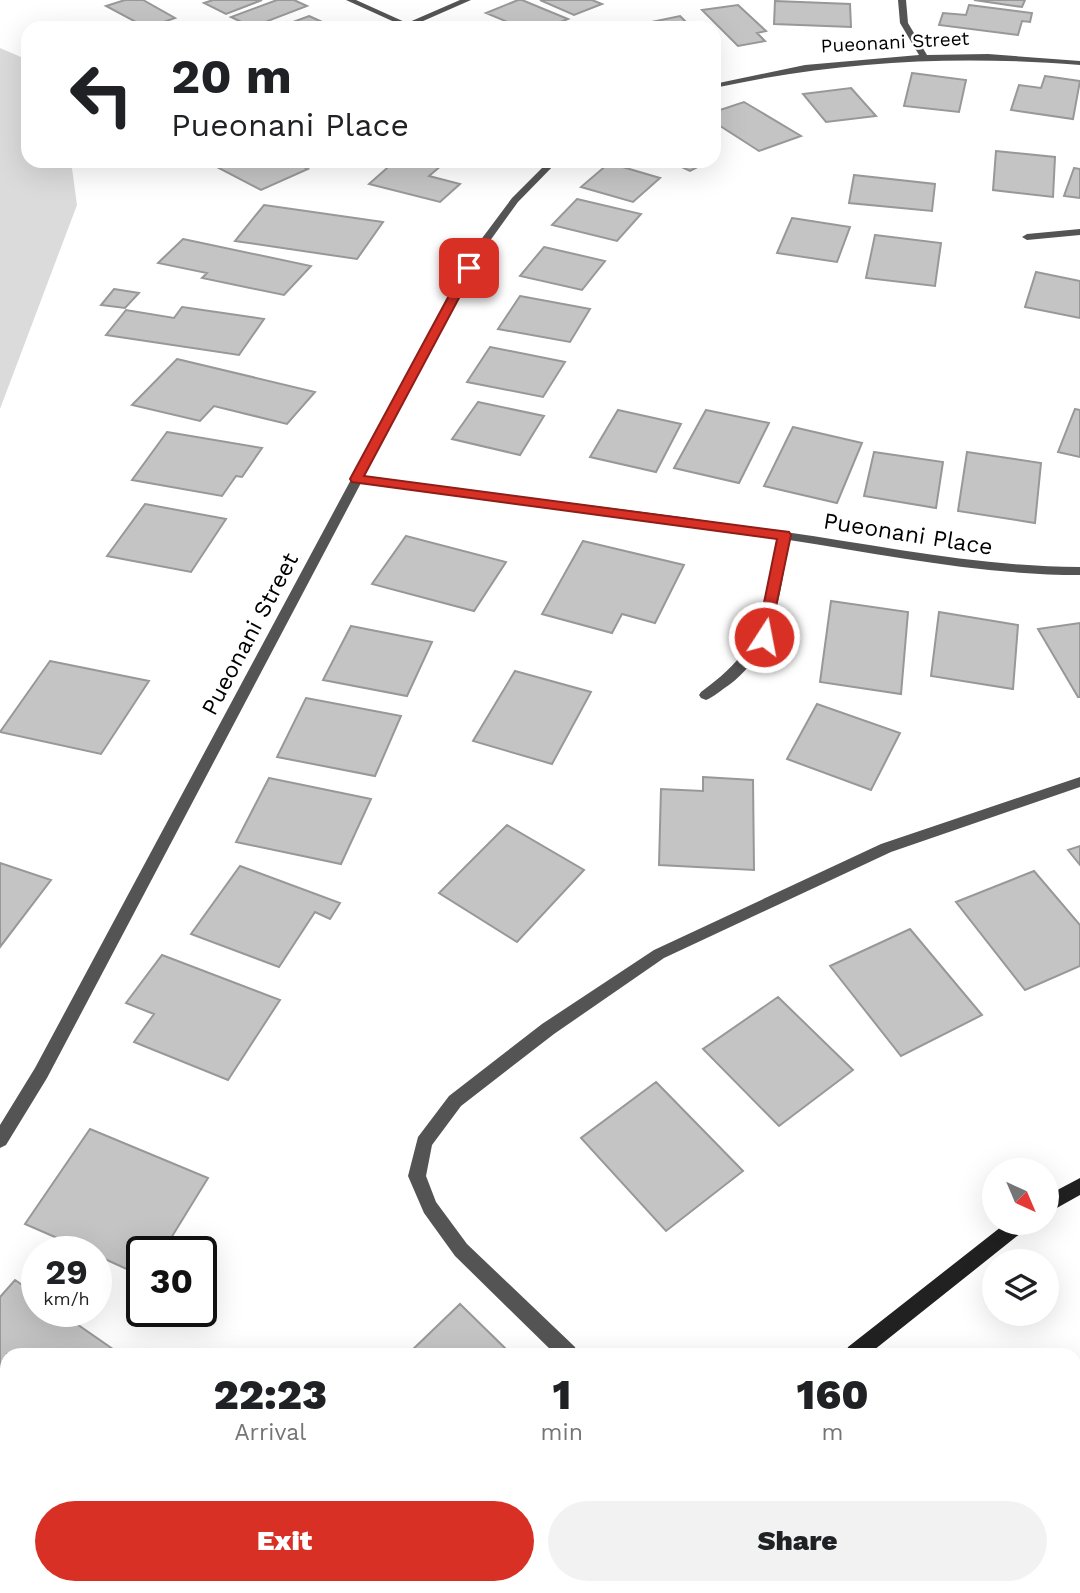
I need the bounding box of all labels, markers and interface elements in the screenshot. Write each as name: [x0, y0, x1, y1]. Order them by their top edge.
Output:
street label: Pueonani Street: [820, 27, 970, 57]
text: 20 m: [171, 47, 292, 105]
icon: left: [56, 49, 147, 140]
text: Pueonani Place: [171, 106, 409, 144]
pin: [439, 238, 499, 298]
icon: arrive: [450, 249, 488, 287]
street label: Pueonani Place: [821, 507, 995, 561]
street label: Pueonani Street: [196, 548, 304, 720]
position arrow: [727, 600, 801, 674]
north arrow: [982, 1158, 1059, 1236]
map controls: [982, 1158, 1059, 1326]
speed limit sign: 30: [126, 1236, 217, 1327]
button: layers: [982, 1249, 1059, 1326]
text: 29: [45, 1251, 88, 1293]
text: km/h: [43, 1288, 90, 1309]
text: 22:23: [214, 1370, 327, 1419]
text: 1: [552, 1370, 571, 1419]
text: 160: [796, 1370, 868, 1419]
text: Arrival: [234, 1419, 306, 1446]
text: min: [541, 1419, 583, 1446]
text: m: [821, 1419, 843, 1446]
button: Exit: [35, 1501, 534, 1581]
button: Share: [548, 1501, 1047, 1581]

